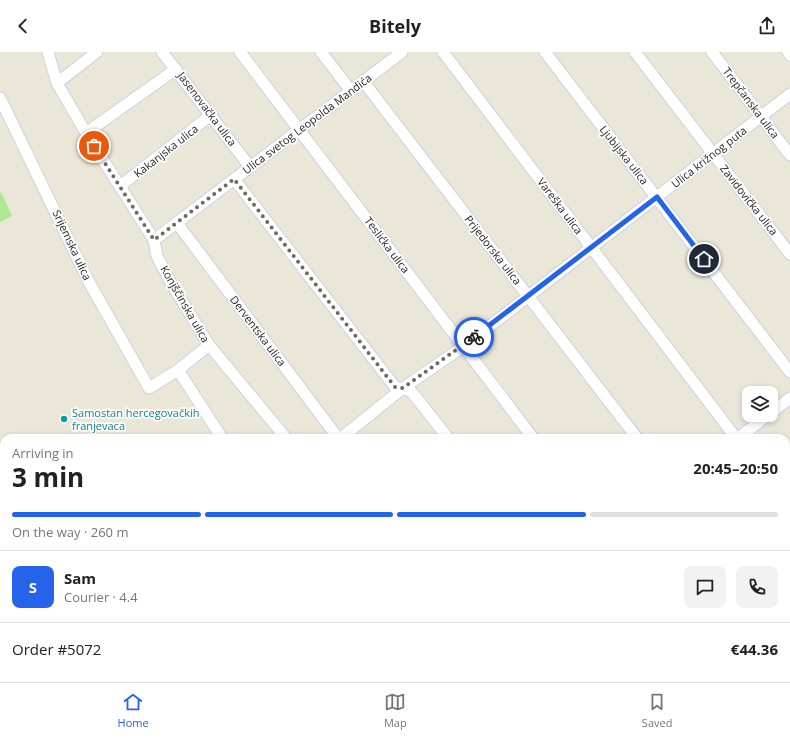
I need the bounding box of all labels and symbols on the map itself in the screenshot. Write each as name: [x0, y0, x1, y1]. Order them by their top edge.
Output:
street label: Trepčanska ulica: [720, 64, 783, 141]
street label: Jasenovačka ulica: [174, 68, 240, 149]
street label: Ulica svetog Leopolda Mandića: [239, 70, 374, 177]
street label: Kakanjska ulica: [130, 121, 201, 181]
street label: Ljubijska ulica: [597, 122, 652, 187]
street label: Ulica križnog puta: [668, 122, 749, 191]
pin: [77, 129, 111, 163]
street label: Zavidovička ulica: [717, 161, 782, 238]
street label: Vareška ulica: [534, 174, 587, 237]
street label: Srijemska ulica: [50, 207, 95, 282]
street label: Prijedorska ulica: [462, 212, 525, 288]
street label: Teslićka ulica: [361, 214, 413, 276]
pin: [687, 242, 721, 276]
street label: Konjščinska ulica: [157, 263, 214, 345]
street label: Derventska ulica: [227, 292, 290, 369]
courier: [454, 317, 494, 357]
place label: Samostan hercegovačkih franjevaca: [72, 405, 199, 433]
marker: Samostan hercegovačkih franjevaca: [59, 414, 69, 424]

